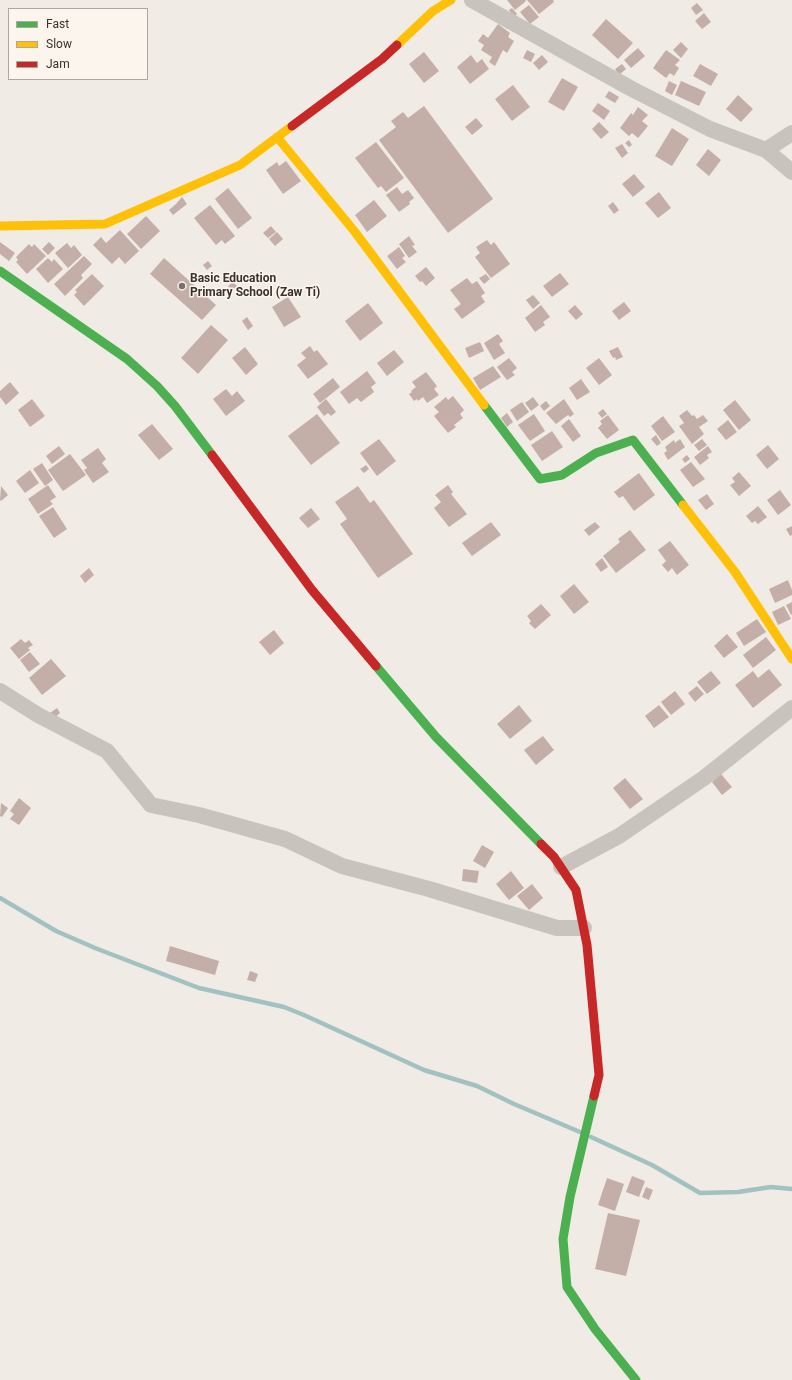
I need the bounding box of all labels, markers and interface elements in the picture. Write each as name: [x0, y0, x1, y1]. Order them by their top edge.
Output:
legend: [8, 8, 148, 80]
text: Fast: [46, 17, 69, 31]
text: Slow: [46, 37, 72, 51]
text: Jam: [46, 57, 70, 71]
place label: Basic Education Primary School (Zaw Ti): [190, 272, 320, 300]
marker: Basic Education Primary School (Zaw Ti): [177, 281, 187, 291]

